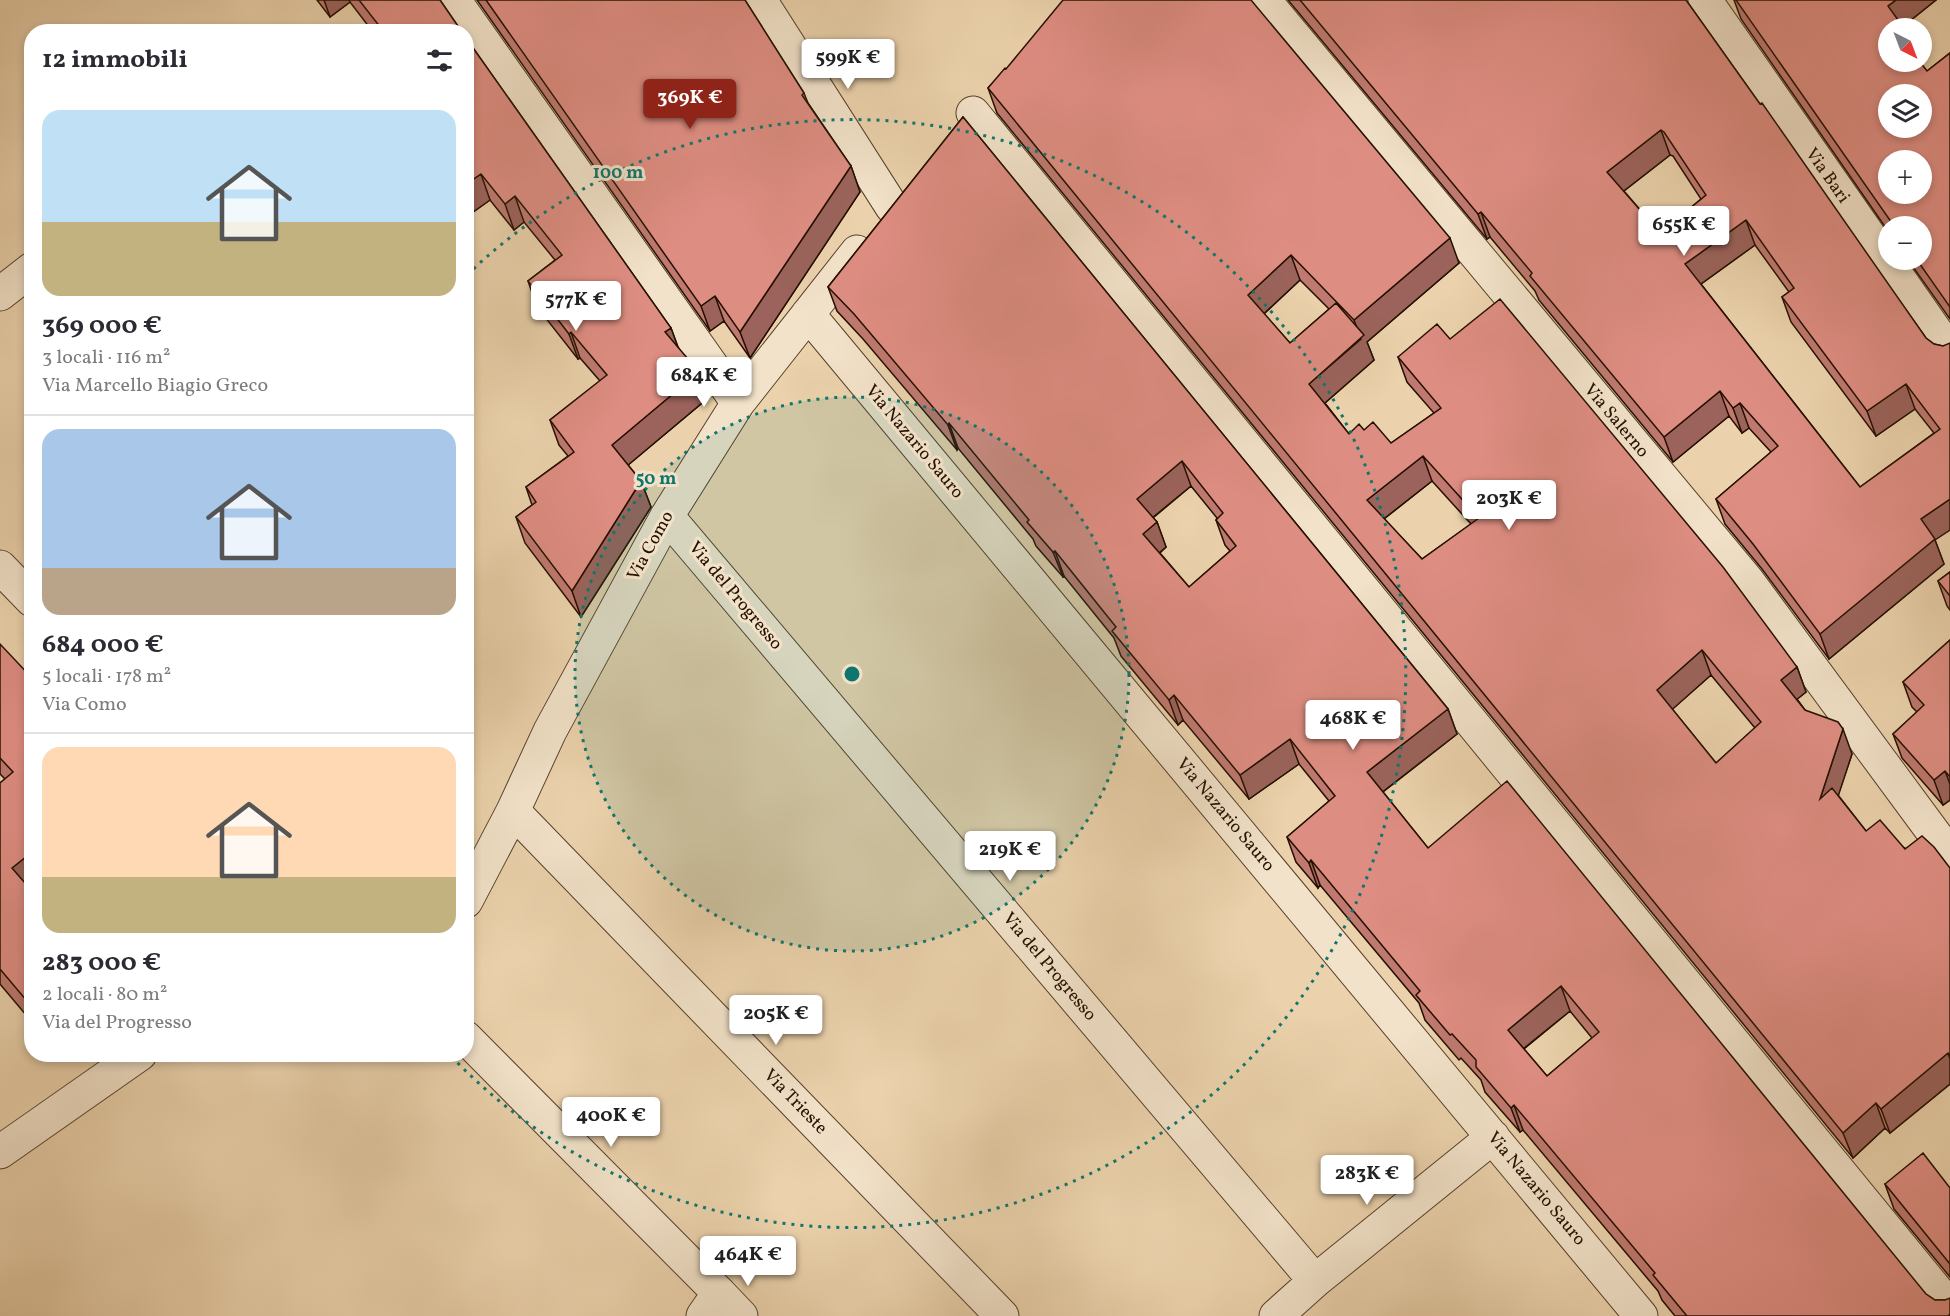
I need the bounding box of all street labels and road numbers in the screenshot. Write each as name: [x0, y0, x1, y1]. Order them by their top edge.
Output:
street label: Via Bari: [1799, 143, 1855, 209]
street label: Via Salerno: [1577, 378, 1655, 464]
street label: Via Nazario Sauro: [859, 380, 969, 504]
street label: Via Como: [622, 507, 680, 585]
street label: Via del Progresso: [682, 536, 788, 656]
street label: Via Nazario Sauro: [1170, 753, 1280, 877]
street label: Via del Progresso: [996, 907, 1102, 1027]
street label: Via Trieste: [757, 1064, 833, 1140]
street label: Via Nazario Sauro: [1481, 1127, 1591, 1251]

